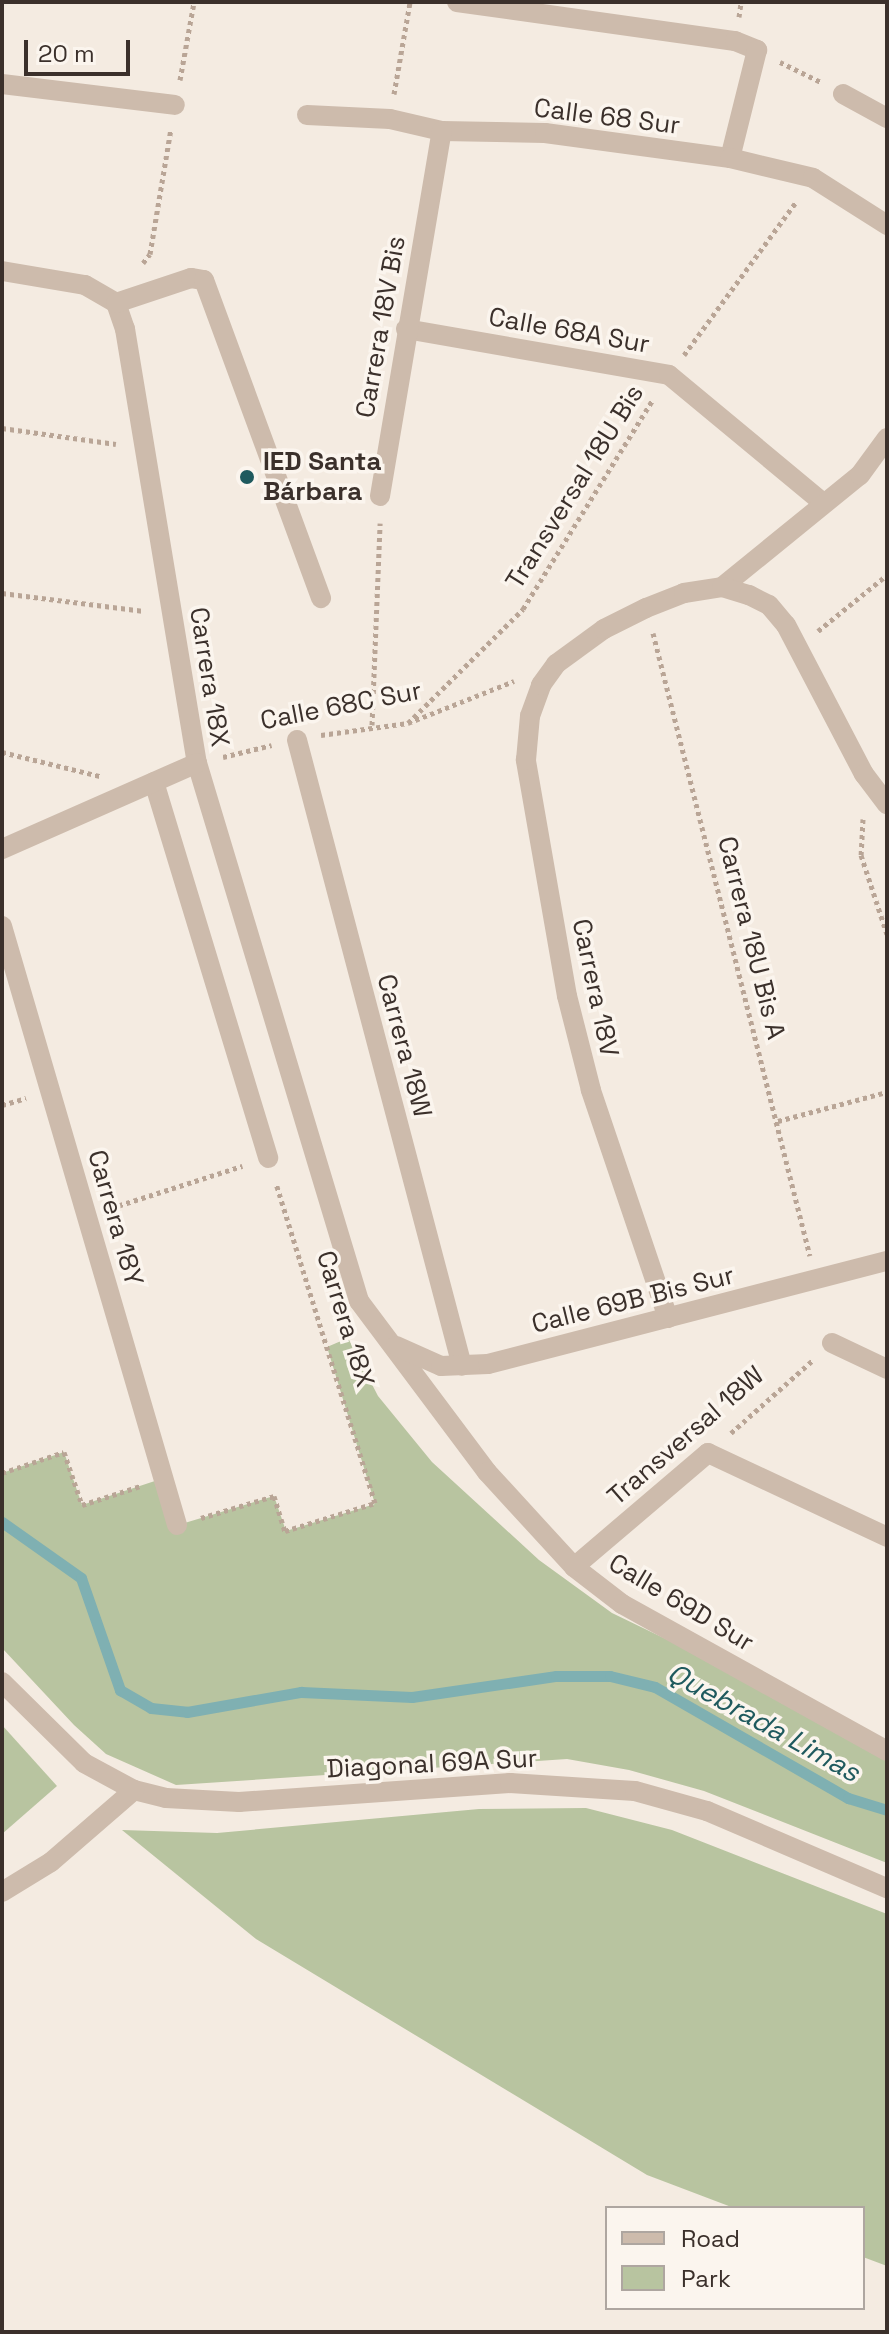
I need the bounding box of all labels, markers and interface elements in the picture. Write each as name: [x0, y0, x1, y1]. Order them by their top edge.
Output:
scale bar: [28, 24, 134, 74]
text: 20 m: [38, 38, 95, 69]
street label: Calle 68 Sur: [532, 93, 682, 141]
street label: Carrera 18V Bis: [350, 234, 412, 420]
street label: Calle 68A Sur: [486, 301, 652, 361]
street label: Transversal 18U Bis: [499, 379, 651, 595]
place label: IED Santa Bárbara: [263, 446, 382, 508]
marker: IED Santa Bárbara: [238, 468, 256, 486]
street label: Carrera 18X: [183, 605, 235, 749]
street label: Calle 68C Sur: [258, 675, 424, 737]
street label: Carrera 18U Bis A: [711, 833, 791, 1043]
street label: Carrera 18V: [565, 916, 625, 1060]
street label: Carrera 18W: [370, 971, 438, 1121]
street label: Carrera 18Y: [81, 1146, 149, 1290]
street label: Carrera 18X: [309, 1247, 381, 1391]
street label: Calle 69B Bis Sur: [528, 1260, 738, 1340]
street label: Transversal 18W: [602, 1360, 770, 1512]
street label: Calle 69D Sur: [603, 1547, 759, 1659]
water label: Quebrada Limas: [662, 1655, 866, 1789]
street label: Diagonal 69A Sur: [326, 1743, 538, 1785]
legend: [605, 2206, 865, 2310]
text: Road: [681, 2223, 740, 2254]
text: Park: [681, 2263, 731, 2294]

